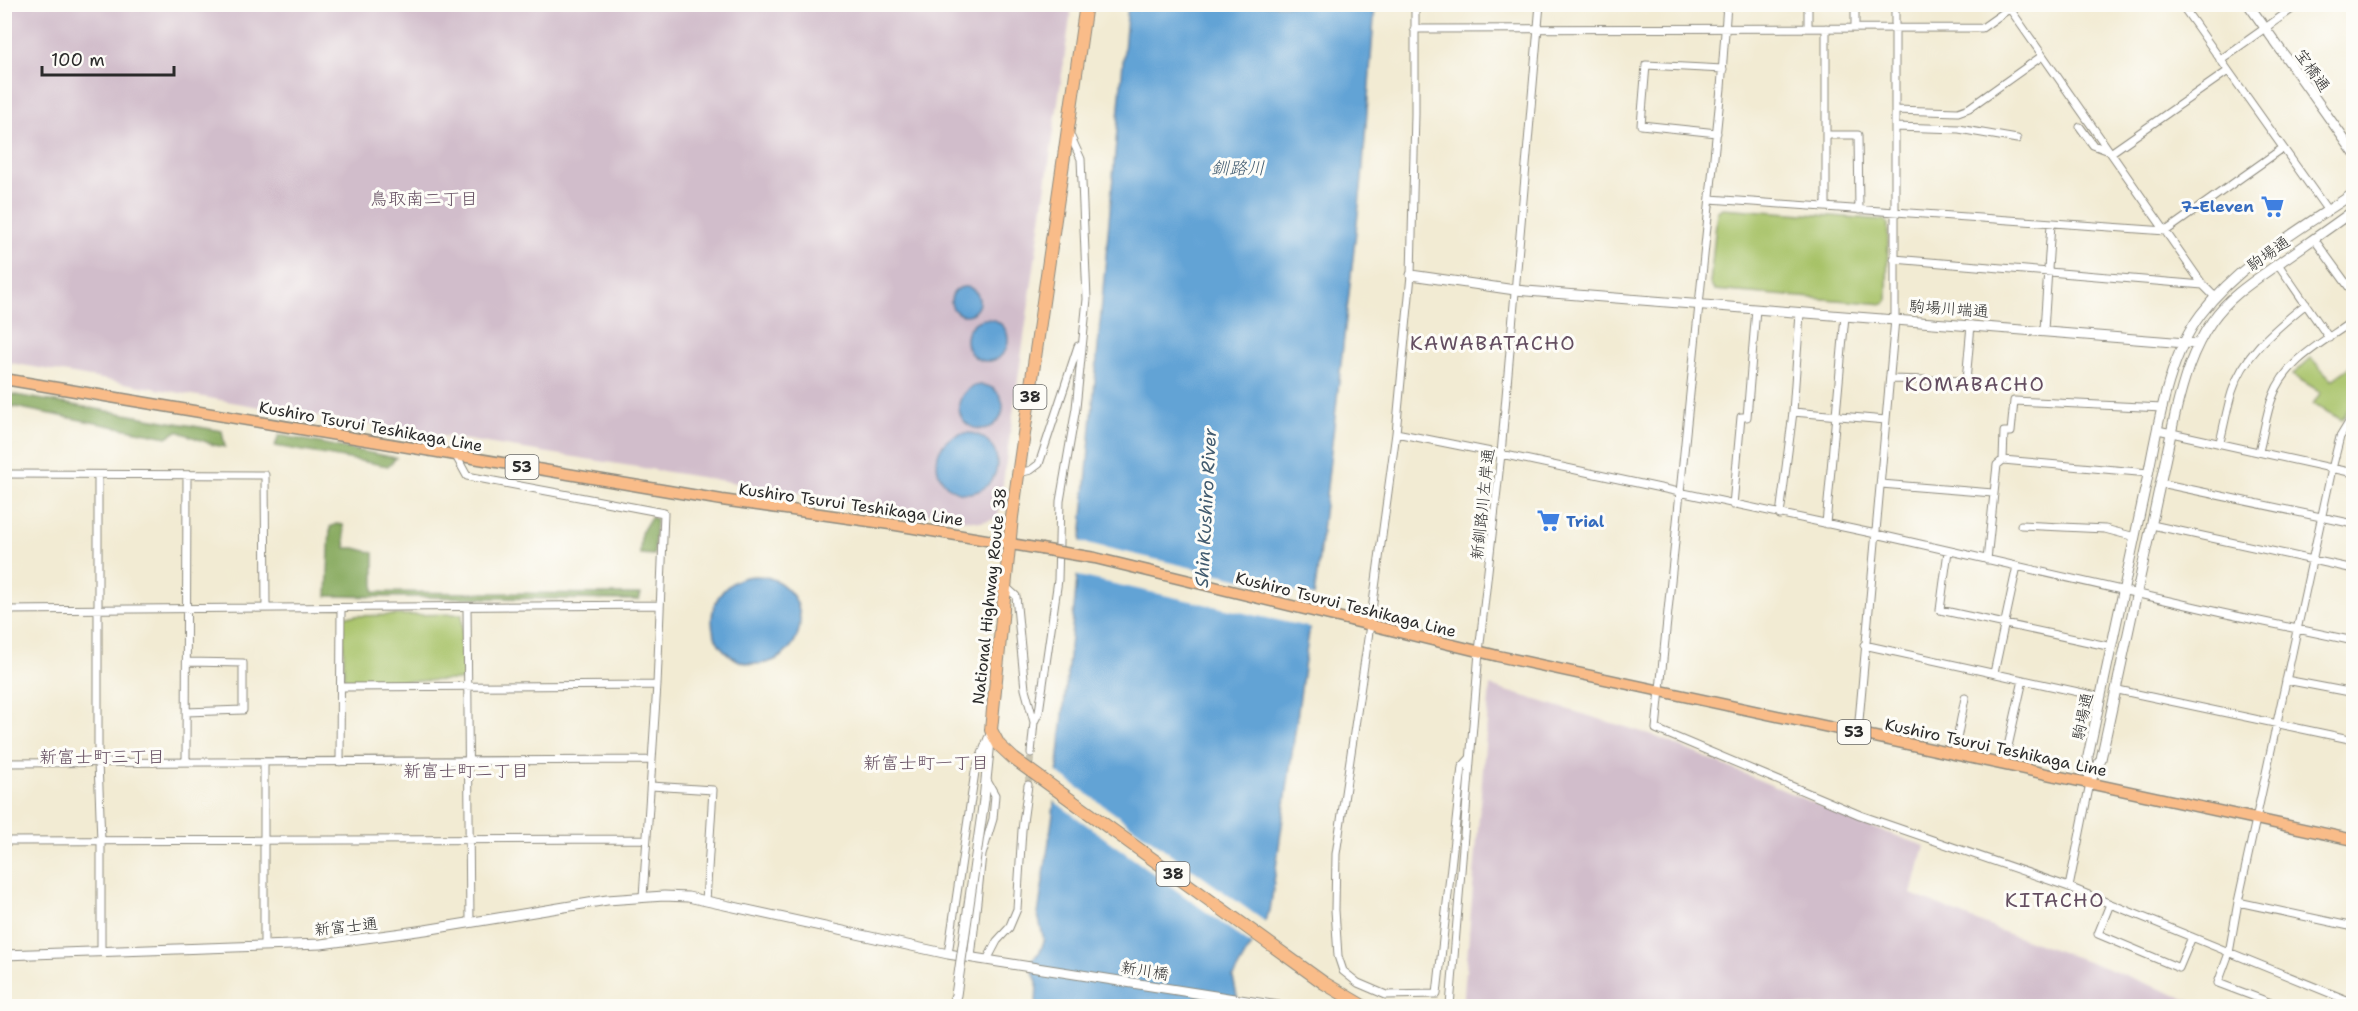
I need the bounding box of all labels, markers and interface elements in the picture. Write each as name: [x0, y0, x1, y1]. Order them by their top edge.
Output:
scale bar: [42, 39, 174, 77]
street label: 宝橋通: [2290, 45, 2335, 96]
text: 100 m: [51, 48, 105, 72]
water label: 釧路川: [1211, 156, 1265, 180]
district label: 鳥取南二丁目: [370, 187, 478, 211]
supermarket icon: 7-Eleven: [2259, 193, 2285, 219]
place label: 7-Eleven: [2181, 196, 2254, 217]
street label: 駒場通: [2243, 231, 2294, 276]
street label: 駒場川端通: [1908, 295, 1990, 322]
district label: KAWABATACHO: [1410, 330, 1576, 356]
district label: KOMABACHO: [1905, 371, 2045, 397]
road number: 38: [1014, 385, 1046, 409]
street label: Kushiro Tsurui Teshikaga Line: [257, 396, 484, 457]
water label: Shin Kushiro River: [1190, 427, 1222, 588]
street label: 新釧路川左岸通: [1466, 447, 1499, 561]
road number: 53: [506, 455, 538, 479]
street label: Kushiro Tsurui Teshikaga Line: [737, 478, 965, 531]
street label: National Highway Route 38: [968, 487, 1011, 706]
supermarket icon: Trial: [1535, 508, 1561, 534]
place label: Trial: [1566, 511, 1605, 532]
street label: Kushiro Tsurui Teshikaga Line: [1233, 567, 1458, 642]
street label: 駒場通: [2067, 690, 2098, 742]
street label: Kushiro Tsurui Teshikaga Line: [1883, 714, 2109, 781]
road number: 53: [1838, 720, 1870, 744]
district label: 新富士町三丁目: [39, 745, 165, 769]
district label: 新富士町一丁目: [863, 751, 989, 775]
district label: 新富士町二丁目: [403, 759, 529, 783]
road number: 38: [1156, 862, 1190, 886]
district label: KITACHO: [2005, 887, 2105, 913]
street label: 新富士通: [313, 913, 379, 940]
street label: 新川橋: [1120, 956, 1170, 985]

